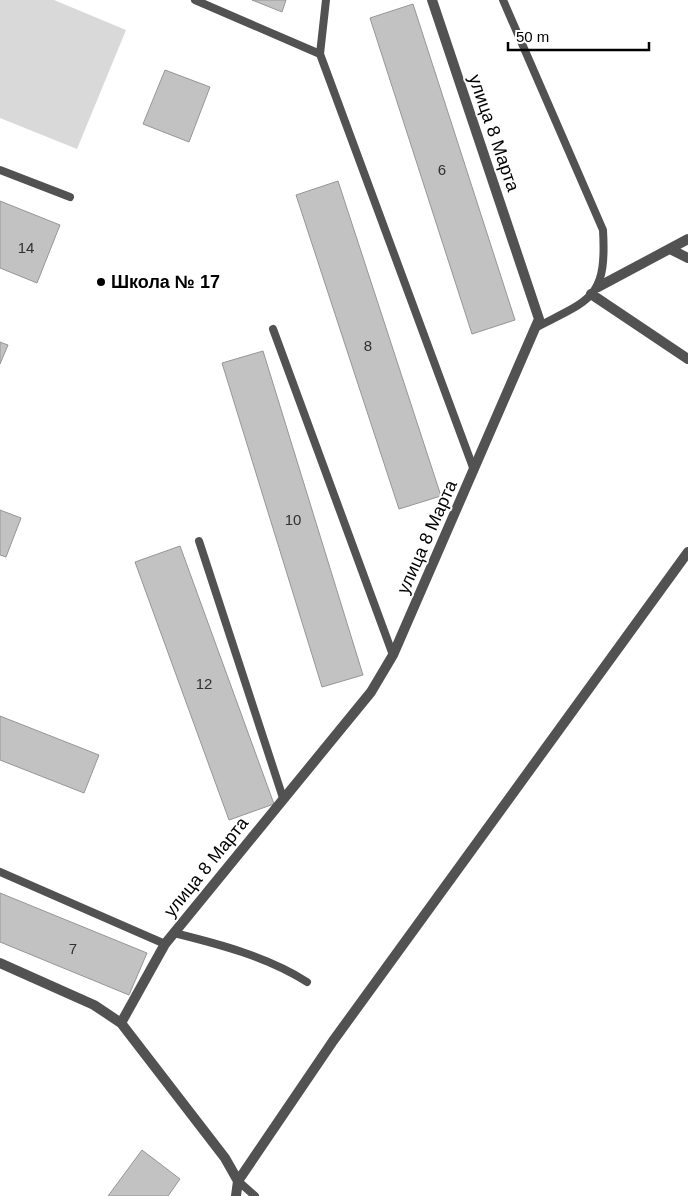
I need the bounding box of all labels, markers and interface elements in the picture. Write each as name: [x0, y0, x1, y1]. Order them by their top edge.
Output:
scale bar: [508, 20, 649, 52]
text: 50 m: [516, 28, 549, 45]
street label: улица 8 Марта: [465, 72, 524, 195]
house number: 6: [438, 161, 446, 178]
house number: 14: [18, 239, 34, 256]
place label: Школа № 17: [111, 272, 220, 292]
marker: Школа № 17: [95, 276, 107, 288]
house number: 8: [364, 337, 372, 354]
street label: улица 8 Марта: [393, 476, 461, 597]
house number: 10: [285, 511, 301, 528]
house number: 12: [196, 675, 212, 692]
street label: улица 8 Марта: [160, 812, 253, 921]
house number: 7: [69, 940, 77, 957]

